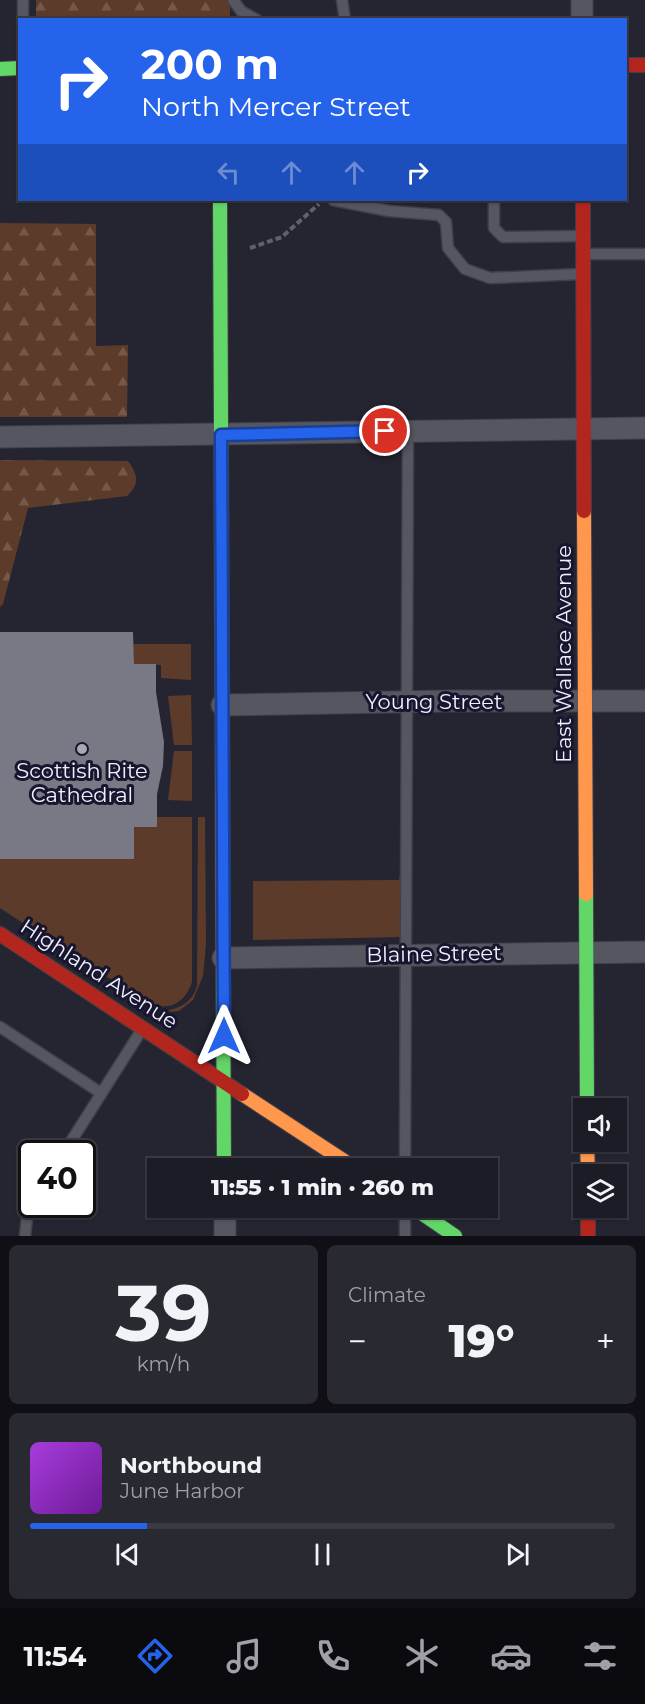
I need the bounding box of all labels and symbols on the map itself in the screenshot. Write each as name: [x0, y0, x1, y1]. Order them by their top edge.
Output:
pin: [359, 405, 410, 456]
street label: East Wallace Avenue: [551, 545, 576, 763]
street label: Young Street: [366, 689, 502, 714]
marker: Scottish Rite Cathedral: [75, 742, 89, 756]
place label: Scottish Rite Cathedral: [16, 758, 148, 807]
street label: Highland Avenue: [16, 913, 183, 1034]
street label: Blaine Street: [366, 940, 502, 967]
position arrow: [192, 1004, 256, 1068]
speed limit sign: 40: [18, 1140, 96, 1218]

